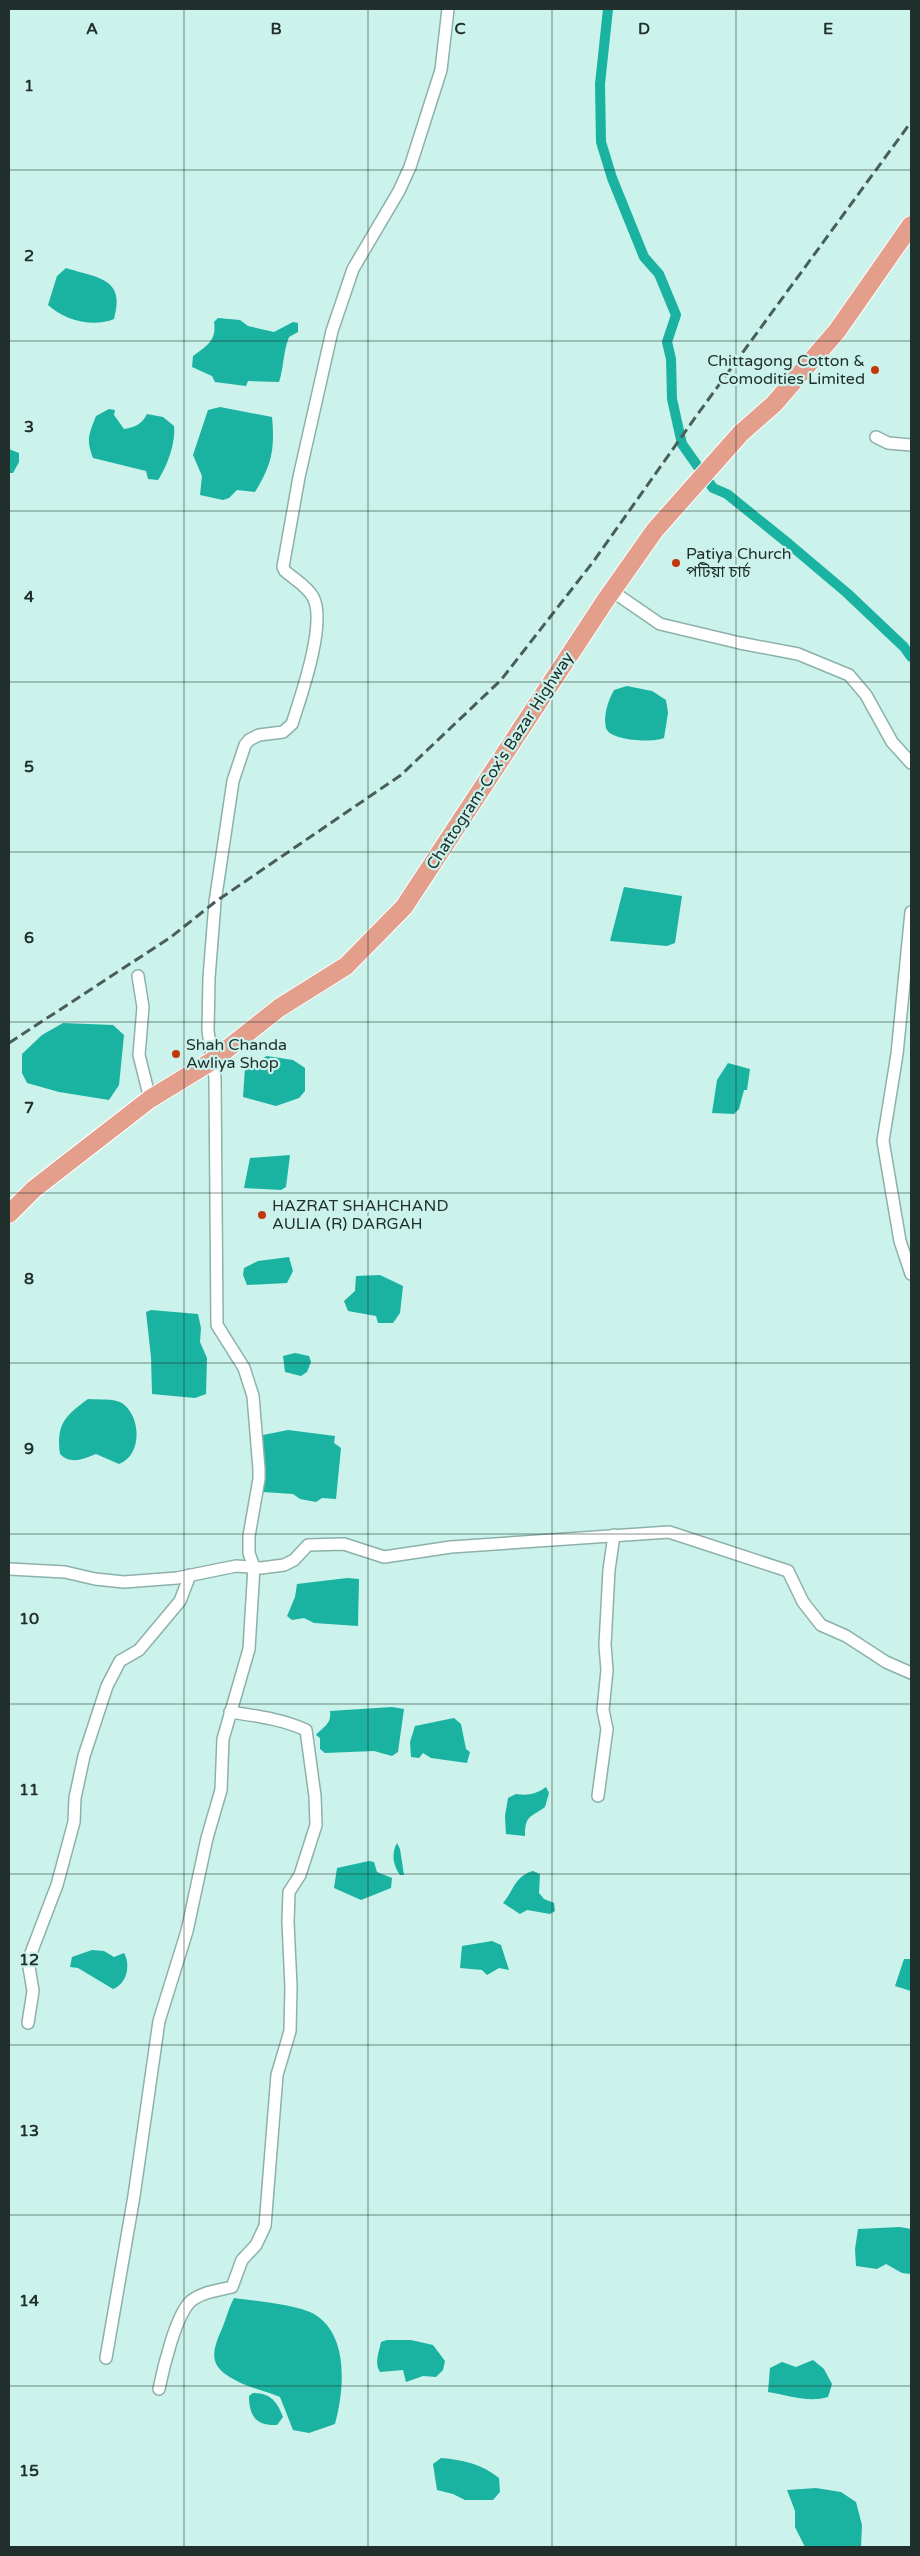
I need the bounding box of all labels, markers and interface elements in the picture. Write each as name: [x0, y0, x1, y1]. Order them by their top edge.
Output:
text: A: [86, 19, 98, 39]
text: B: [270, 19, 282, 39]
text: C: [454, 19, 466, 39]
text: D: [638, 19, 650, 39]
text: E: [823, 19, 833, 39]
text: 1: [24, 76, 34, 96]
text: 2: [24, 246, 34, 266]
place label: Chittagong Cotton & Comodities Limited: [707, 351, 865, 389]
marker: Chittagong Cotton & Comodities Limited: [869, 364, 881, 376]
text: 3: [24, 417, 34, 437]
place label: Patiya Church পটিয়া চার্চ: [686, 544, 792, 582]
marker: Patiya Church পটিয়া চার্চ: [670, 557, 682, 569]
text: 4: [24, 587, 34, 607]
street label: Chattogram-Cox's Bazar Highway: [422, 648, 578, 874]
text: 5: [24, 757, 34, 777]
text: 6: [24, 928, 34, 948]
place label: Shah Chanda Awliya Shop: [186, 1035, 287, 1073]
marker: Shah Chanda Awliya Shop: [170, 1048, 182, 1060]
text: 7: [24, 1098, 34, 1118]
place label: HAZRAT SHAHCHAND AULIA (R) DARGAH: [272, 1196, 448, 1234]
marker: HAZRAT SHAHCHAND AULIA (R) DARGAH: [256, 1209, 268, 1221]
text: 8: [24, 1269, 34, 1289]
text: 9: [24, 1439, 34, 1459]
text: 10: [19, 1609, 39, 1629]
text: 11: [19, 1780, 39, 1800]
text: 12: [19, 1950, 39, 1970]
text: 13: [19, 2121, 39, 2141]
text: 14: [19, 2291, 39, 2311]
text: 15: [19, 2461, 39, 2481]

